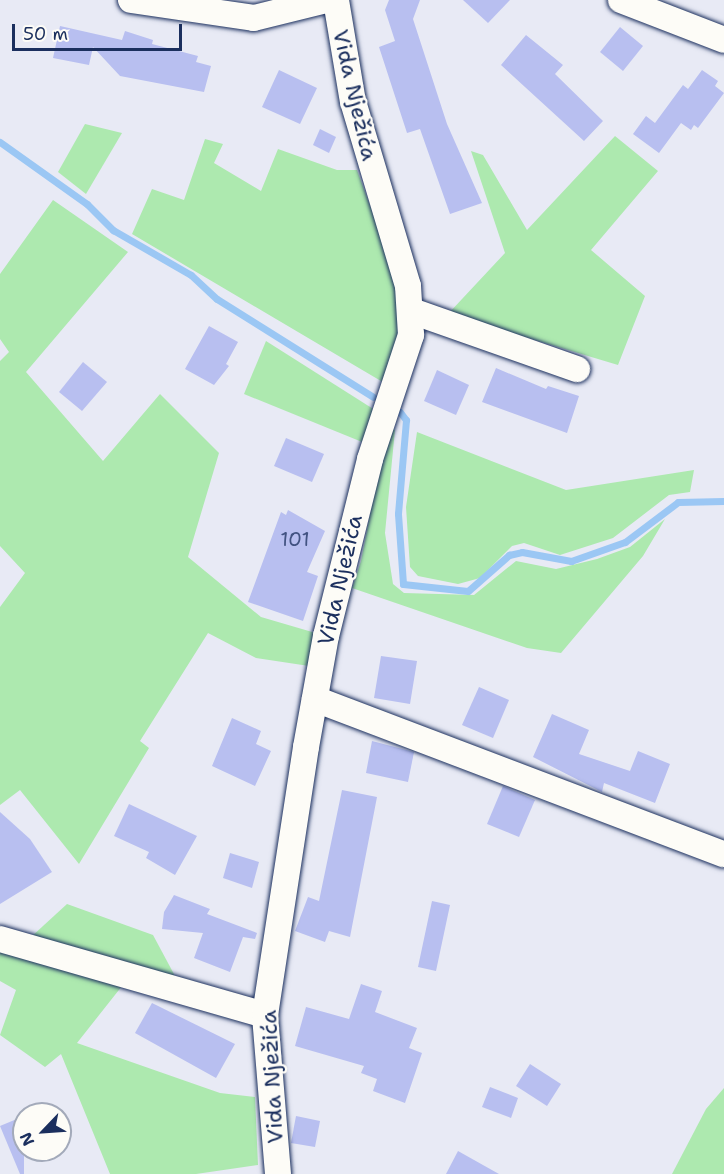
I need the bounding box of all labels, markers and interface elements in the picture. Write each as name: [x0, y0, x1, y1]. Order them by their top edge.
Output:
scale bar: [15, 12, 184, 50]
text: 50 m: [23, 22, 68, 46]
street label: Vida Nježića: [327, 27, 383, 163]
street label: Vida Nježića: [312, 512, 368, 648]
house number: 101: [280, 527, 310, 551]
street label: Vida Nježića: [255, 1010, 289, 1144]
north arrow: [12, 1102, 72, 1162]
text: N: [15, 1129, 39, 1149]

